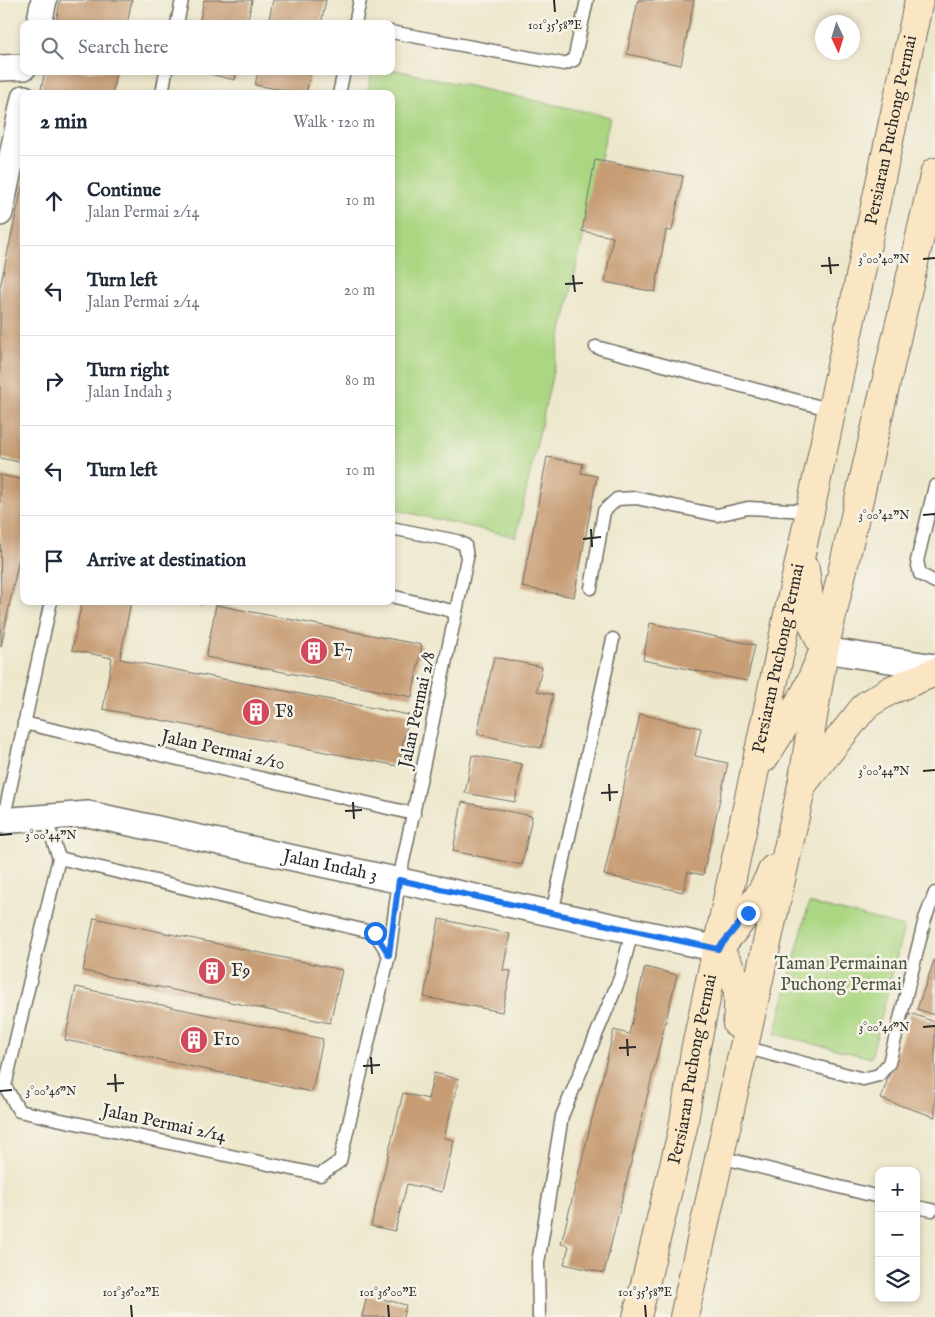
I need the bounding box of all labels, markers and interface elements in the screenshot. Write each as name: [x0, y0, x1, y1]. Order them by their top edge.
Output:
north arrow: [815, 15, 860, 60]
text: 101°35'58"E: [528, 18, 582, 33]
search box: [20, 20, 395, 75]
street label: Persiaran Puchong Permai: [860, 33, 923, 227]
icon: search: [38, 34, 66, 62]
text: Search here: [78, 36, 169, 60]
text: 2 min: [40, 109, 87, 136]
text: Walk · 120 m: [293, 113, 375, 133]
text: Continue: [87, 179, 161, 203]
icon: ahead: [40, 187, 68, 215]
text: 10 m: [345, 191, 375, 211]
text: Jalan Permai 2/14: [87, 203, 199, 223]
text: 3°00'40"N: [858, 252, 910, 267]
text: Turn left: [87, 269, 158, 293]
icon: left: [40, 277, 68, 305]
text: 20 m: [344, 281, 375, 301]
text: Jalan Permai 2/14: [87, 293, 199, 313]
text: Turn right: [87, 359, 169, 383]
icon: right: [40, 367, 68, 395]
text: 80 m: [345, 371, 375, 391]
text: Jalan Indah 3: [87, 383, 172, 403]
icon: left: [40, 457, 68, 485]
text: Turn left: [87, 459, 158, 483]
text: 10 m: [345, 461, 375, 481]
text: 3°00'42"N: [858, 508, 910, 523]
icon: arrive: [40, 547, 68, 575]
text: Arrive at destination: [87, 549, 246, 573]
street label: Persiaran Puchong Permai: [747, 561, 810, 755]
building icon: F7: [299, 636, 329, 666]
place label: F7: [333, 640, 353, 663]
street label: Jalan Permai 2/8: [394, 650, 442, 772]
building icon: F8: [241, 697, 271, 727]
place label: F8: [275, 701, 293, 724]
street label: Jalan Permai 2/10: [157, 725, 287, 776]
text: 3°00'44"N: [858, 764, 910, 779]
text: 3°00'44"N: [25, 828, 77, 843]
street label: Jalan Indah 3: [279, 844, 380, 887]
route end: [737, 902, 760, 925]
route start: [364, 922, 387, 945]
park label: Taman Permainan Puchong Permai: [774, 953, 908, 997]
building icon: F9: [197, 956, 227, 986]
place label: F9: [231, 960, 250, 983]
street label: Persiaran Puchong Permai: [663, 972, 723, 1167]
text: 3°00'46"N: [859, 1020, 910, 1035]
building icon: F10: [179, 1025, 209, 1055]
place label: F10: [213, 1029, 240, 1052]
text: 3°00'46"N: [26, 1084, 77, 1099]
street label: Jalan Permai 2/14: [98, 1099, 228, 1148]
map controls: [875, 1167, 920, 1302]
button: +: [875, 1167, 920, 1212]
button: −: [875, 1212, 920, 1257]
button: layers: [875, 1257, 920, 1302]
text: 101°36'02"E: [102, 1285, 160, 1300]
text: 101°36'00"E: [359, 1285, 417, 1300]
text: 101°35'58"E: [618, 1285, 672, 1300]

